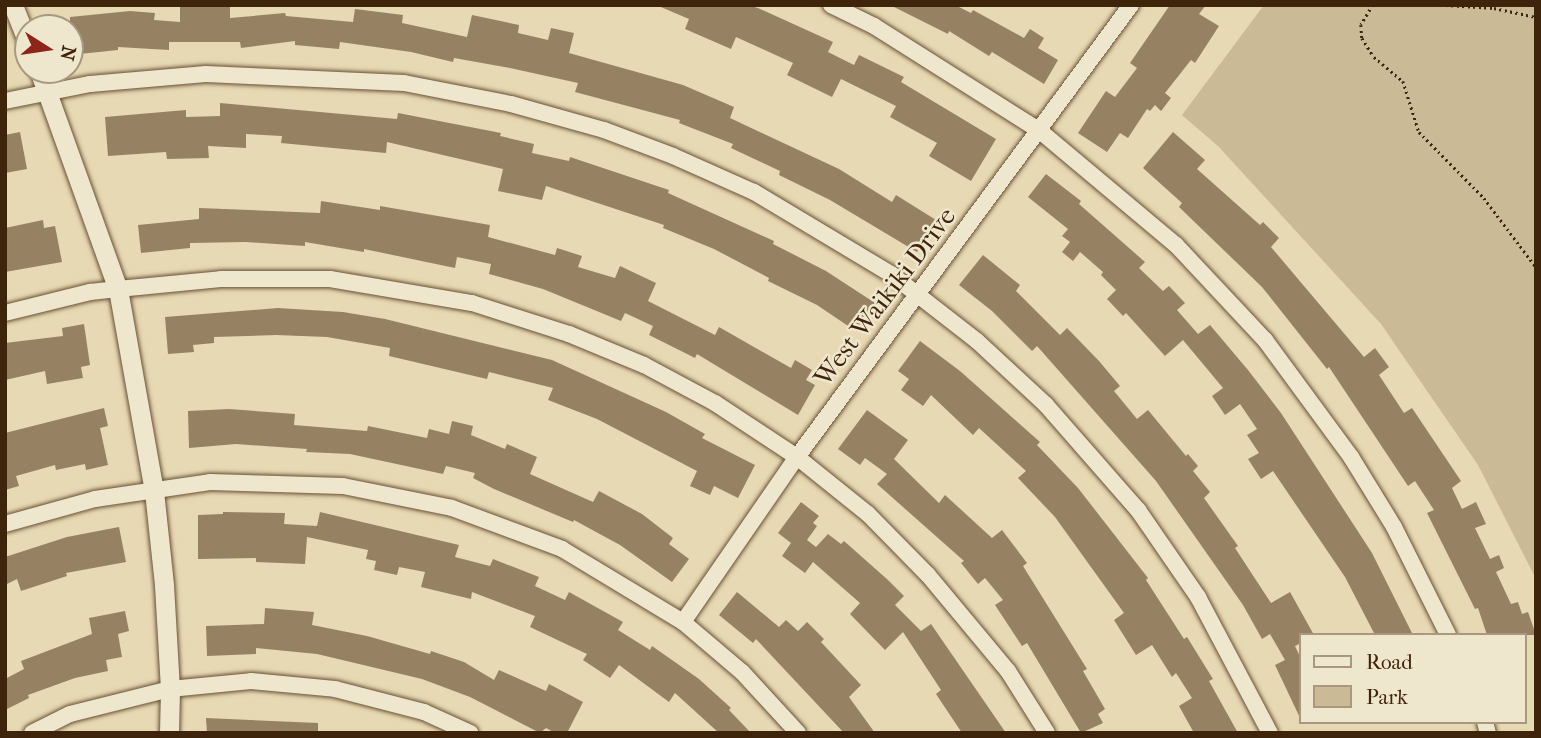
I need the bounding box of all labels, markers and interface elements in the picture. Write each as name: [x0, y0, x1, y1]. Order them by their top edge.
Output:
north arrow: [14, 14, 84, 84]
text: N: [55, 44, 80, 62]
street label: West Waikiki Drive: [808, 201, 962, 393]
legend: [1300, 633, 1527, 724]
text: Road: [1366, 650, 1413, 674]
text: Park: [1366, 685, 1408, 709]

